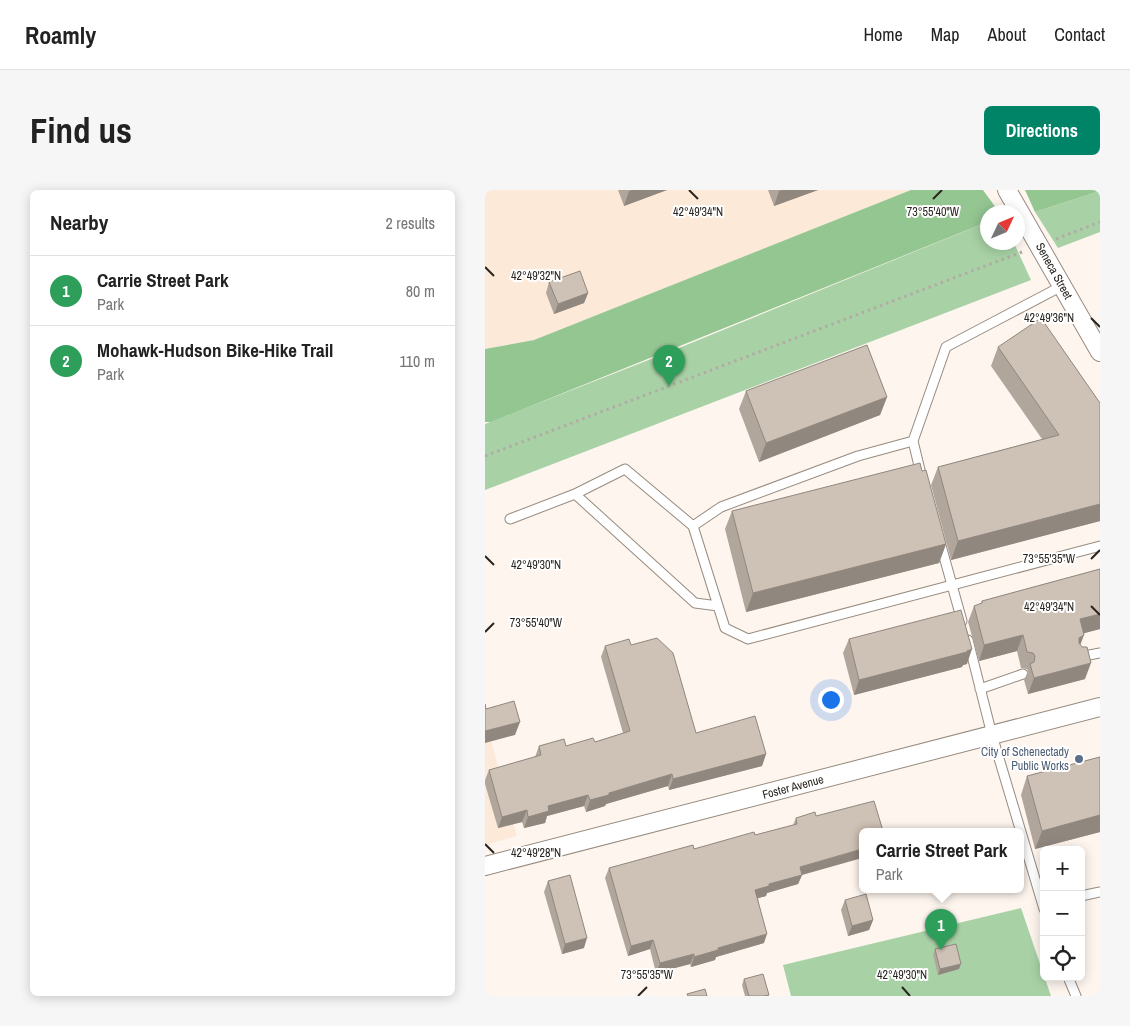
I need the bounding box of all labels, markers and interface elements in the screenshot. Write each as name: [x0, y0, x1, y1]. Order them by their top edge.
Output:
text: Roamly: [25, 19, 96, 51]
text: Home: [863, 22, 903, 47]
text: Map: [931, 22, 960, 47]
text: About: [988, 22, 1026, 47]
text: Contact: [1054, 22, 1105, 47]
button: Directions: [984, 106, 1100, 155]
text: Find us: [30, 107, 132, 154]
text: 42°49'34"N: [673, 204, 723, 220]
text: 73°55'40"W: [907, 204, 960, 220]
north arrow: [980, 205, 1025, 250]
text: Nearby: [50, 208, 108, 237]
text: 2 results: [385, 212, 435, 234]
street label: Seneca Street: [1032, 240, 1076, 302]
text: Carrie Street Park: [97, 267, 229, 293]
text: 42°49'32"N: [511, 268, 561, 284]
text: 1: [62, 280, 70, 302]
text: 80 m: [406, 280, 435, 302]
text: Park: [97, 293, 124, 315]
text: 42°49'36"N: [1024, 310, 1074, 326]
text: Mohawk-Hudson Bike-Hike Trail: [97, 337, 333, 363]
pin: 2: [653, 345, 685, 386]
text: 2: [62, 350, 70, 372]
text: 110 m: [399, 350, 435, 372]
text: Park: [97, 363, 124, 385]
text: 73°55'35"W: [1023, 551, 1076, 567]
text: 42°49'30"N: [511, 557, 561, 573]
text: 42°49'34"N: [1024, 599, 1074, 615]
text: 73°55'40"W: [510, 615, 563, 631]
your location: [818, 687, 844, 713]
place label: City of Schenectady Public Works: [981, 744, 1069, 774]
marker: City of Schenectady Public Works: [1073, 753, 1085, 765]
street label: Foster Avenue: [761, 771, 825, 803]
popup: [859, 828, 1024, 893]
text: Carrie Street Park: [876, 837, 1007, 863]
text: 42°49'28"N: [511, 845, 561, 861]
map controls: [1040, 846, 1085, 981]
button: +: [1040, 846, 1085, 891]
text: Park: [876, 863, 903, 885]
button: −: [1040, 891, 1085, 936]
pin: 1: [925, 909, 957, 950]
button: locate: [1040, 936, 1085, 981]
text: 73°55'35"W: [621, 967, 674, 983]
text: 42°49'30"N: [877, 967, 927, 983]

